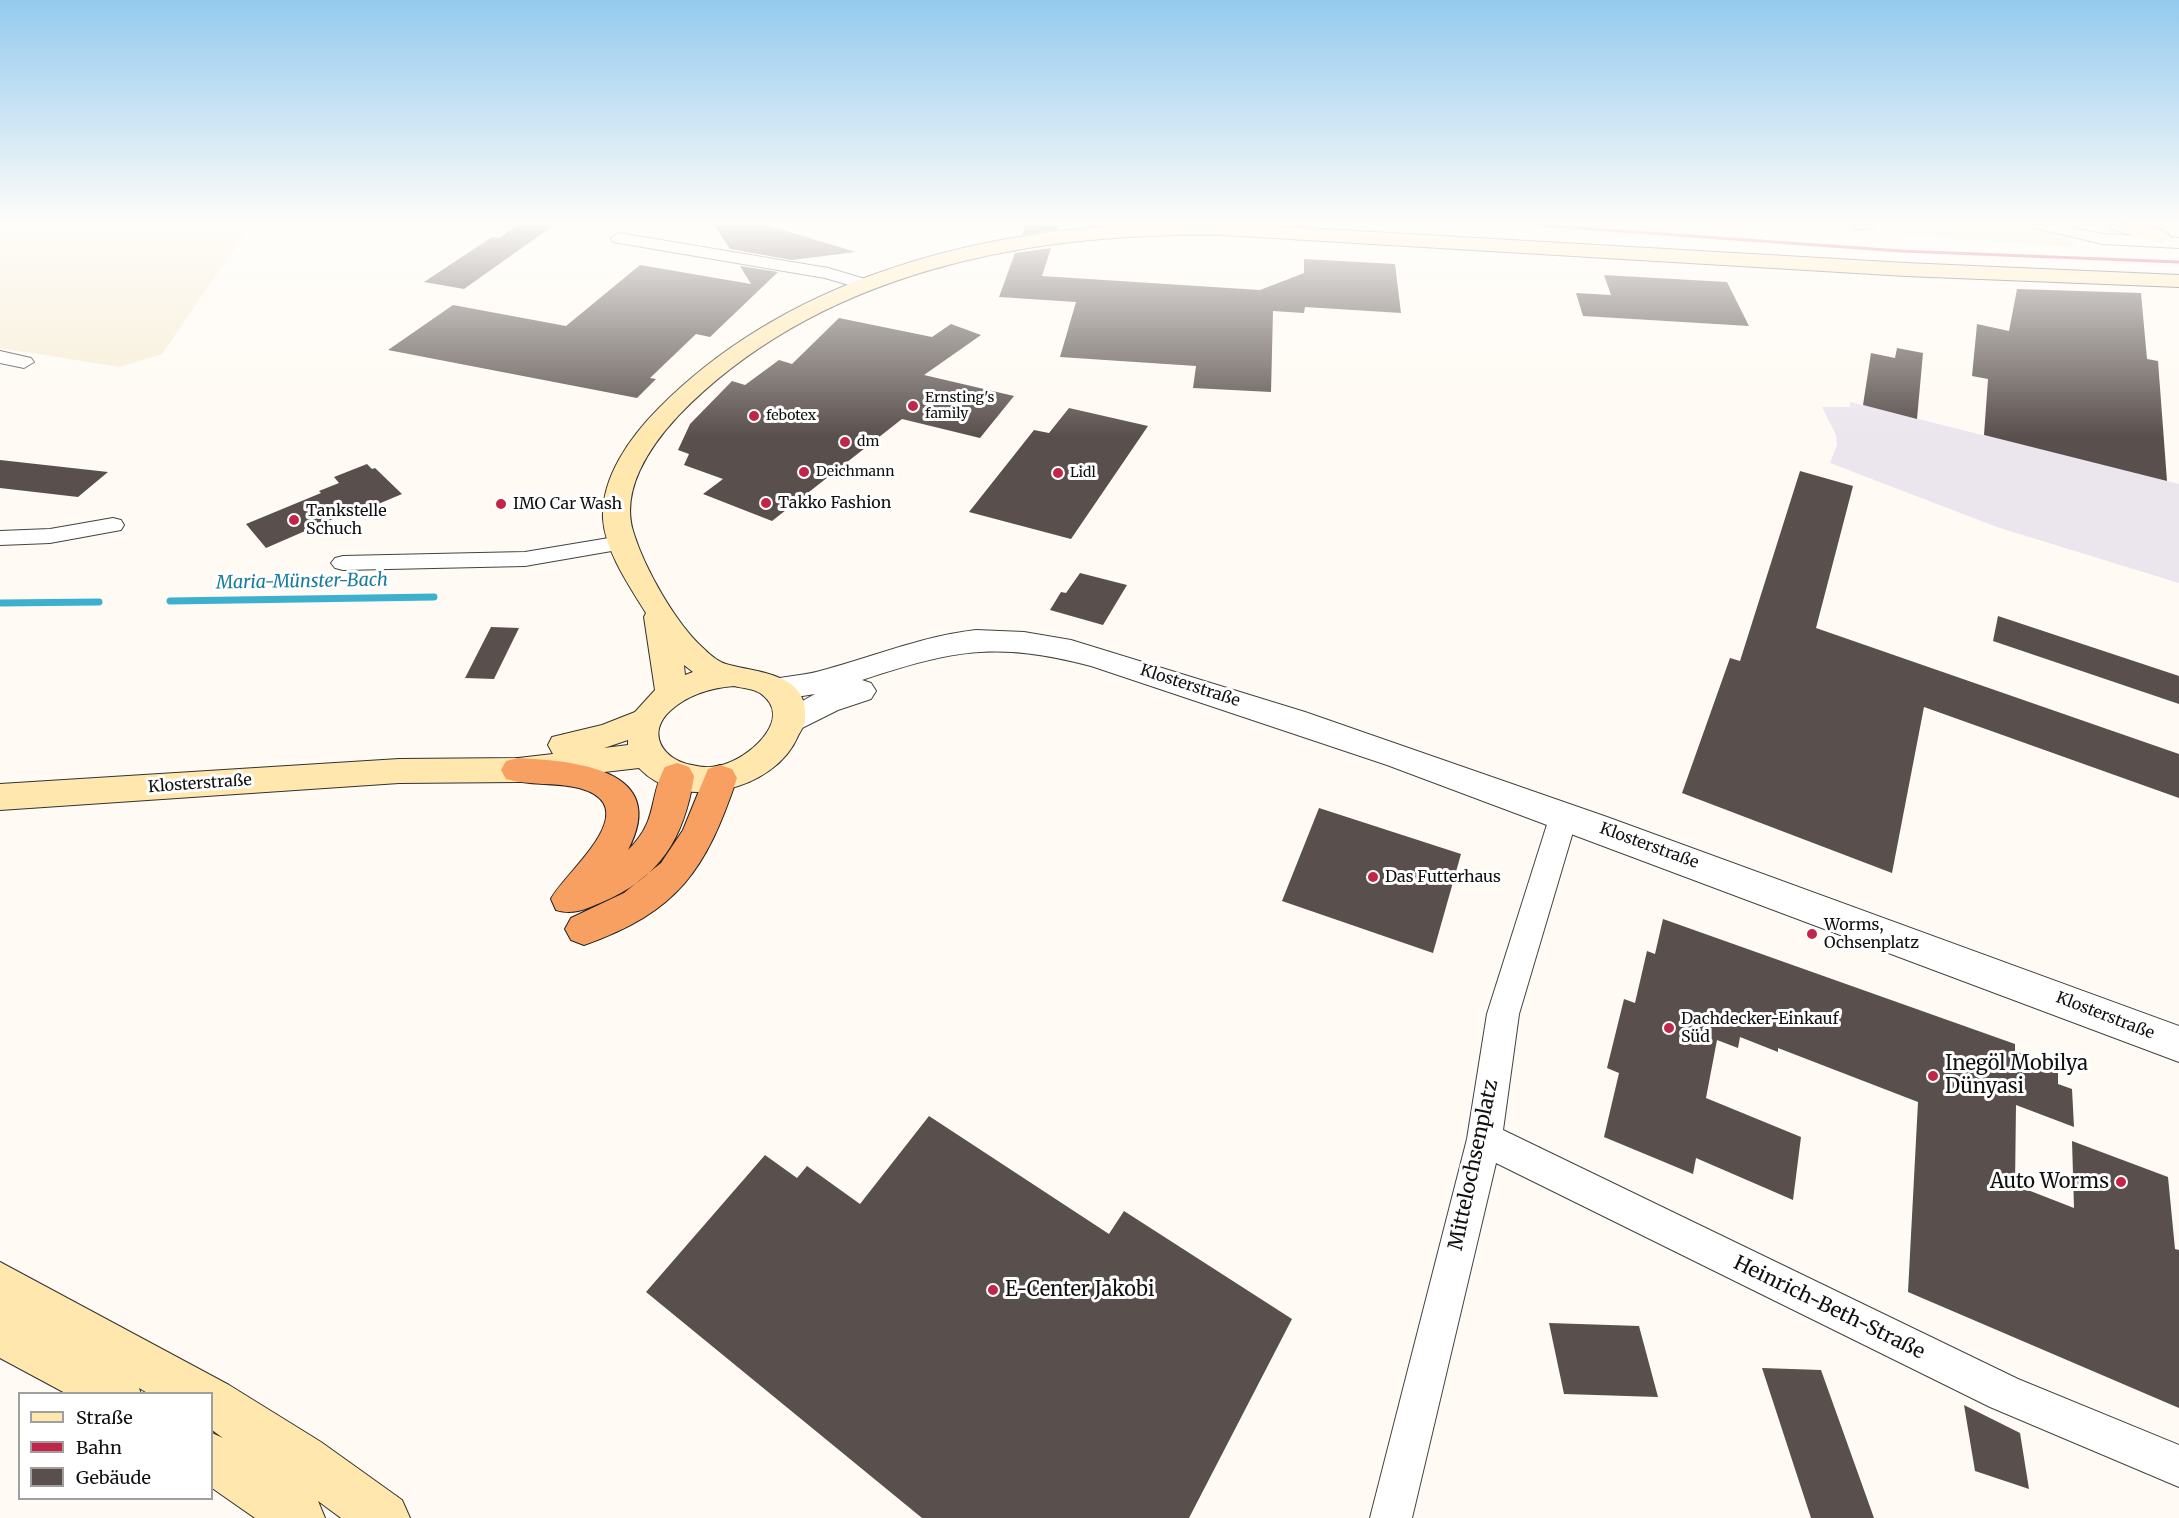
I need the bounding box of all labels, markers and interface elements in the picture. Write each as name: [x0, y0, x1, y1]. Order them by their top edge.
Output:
place label: Ernsting's family: [925, 390, 994, 422]
marker: Ernsting's family: [906, 399, 920, 413]
place label: febotex: [766, 408, 816, 424]
marker: febotex: [747, 409, 761, 423]
place label: dm: [857, 434, 879, 450]
marker: dm: [838, 435, 852, 449]
place label: Deichmann: [816, 464, 895, 480]
marker: Deichmann: [797, 465, 811, 479]
place label: Lidl: [1070, 465, 1096, 481]
marker: Lidl: [1051, 466, 1065, 480]
place label: Takko Fashion: [778, 493, 891, 513]
place label: IMO Car Wash: [513, 494, 622, 514]
marker: Takko Fashion: [759, 496, 773, 510]
marker: IMO Car Wash: [494, 497, 508, 511]
place label: Tankstelle Schuch: [306, 501, 386, 539]
marker: Tankstelle Schuch: [287, 513, 301, 527]
water label: Maria-Münster-Bach: [216, 570, 388, 594]
street label: Klosterstraße: [1138, 661, 1242, 711]
street label: Klosterstraße: [148, 771, 252, 797]
street label: Klosterstraße: [1597, 819, 1701, 873]
place label: Das Futterhaus: [1385, 867, 1501, 887]
marker: Das Futterhaus: [1366, 870, 1380, 884]
place label: Worms, Ochsenplatz: [1824, 915, 1919, 953]
marker: Worms, Ochsenplatz: [1805, 927, 1819, 941]
street label: Klosterstraße: [2053, 988, 2157, 1044]
place label: Dachdecker-Einkauf Süd: [1681, 1009, 1838, 1047]
marker: Dachdecker-Einkauf Süd: [1662, 1021, 1676, 1035]
place label: Inegöl Mobilya Dünyasi: [1945, 1052, 2088, 1099]
marker: Inegöl Mobilya Dünyasi: [1926, 1069, 1940, 1083]
street label: Mittelochsenplatz: [1444, 1077, 1504, 1253]
place label: Auto Worms: [1990, 1170, 2109, 1194]
marker: Auto Worms: [2114, 1175, 2128, 1189]
street label: Heinrich-Beth-Straße: [1730, 1251, 1928, 1365]
place label: E-Center Jakobi: [1005, 1278, 1154, 1302]
marker: E-Center Jakobi: [986, 1283, 1000, 1297]
legend: [18, 1392, 213, 1500]
text: Straße: [76, 1406, 133, 1429]
text: Bahn: [76, 1436, 122, 1459]
text: Gebäude: [76, 1466, 151, 1489]

